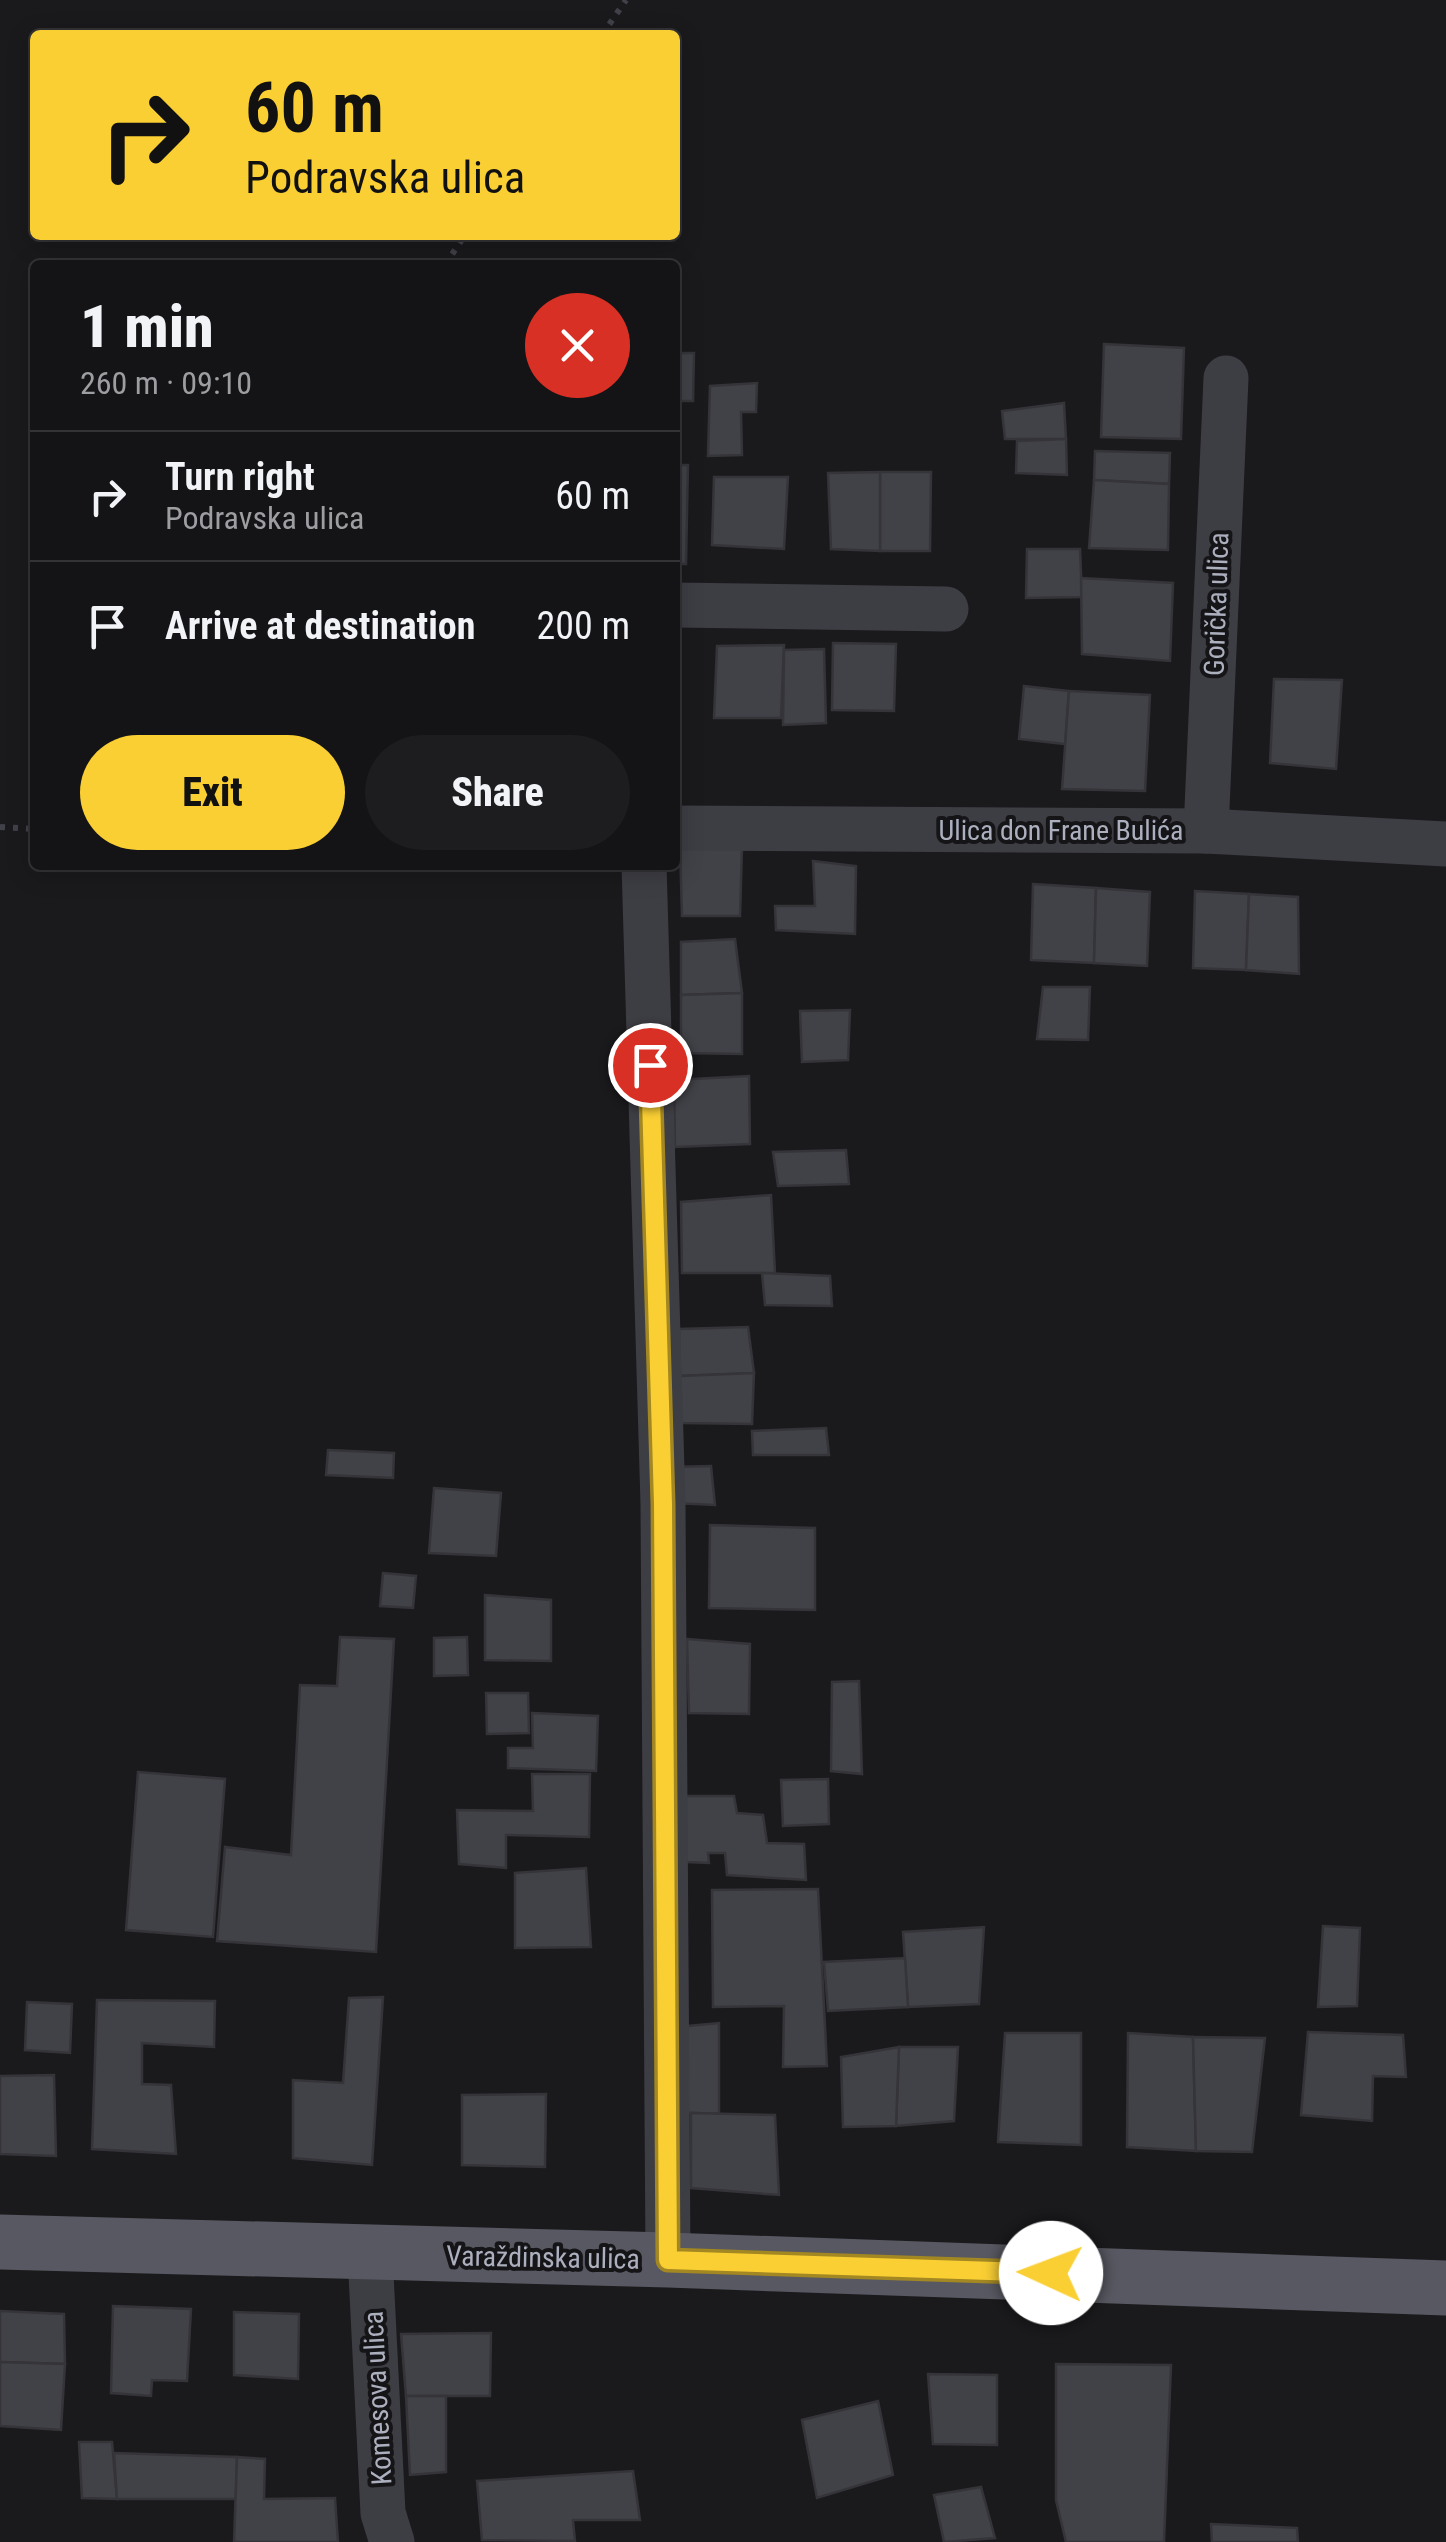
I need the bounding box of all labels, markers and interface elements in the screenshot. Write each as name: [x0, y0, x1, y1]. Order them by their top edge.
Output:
text: 60 m: [245, 67, 384, 149]
icon: right: [80, 70, 210, 200]
text: Podravska ulica: [245, 151, 525, 204]
text: 1 min: [80, 291, 214, 362]
button: close: [525, 293, 630, 398]
text: 260 m · 09:10: [80, 364, 252, 402]
text: Turn right: [165, 455, 315, 499]
icon: right: [80, 469, 135, 524]
text: 60 m: [555, 474, 630, 518]
text: Podravska ulica: [165, 499, 364, 537]
street label: Gorička ulica: [1198, 532, 1235, 676]
icon: arrive: [80, 599, 135, 654]
text: Arrive at destination: [165, 604, 475, 648]
text: 200 m: [536, 604, 630, 648]
button: Exit: [80, 735, 345, 850]
button: Share: [365, 735, 630, 850]
street label: Ulica don Frane Bulića: [939, 814, 1183, 847]
pin: [608, 1023, 693, 1108]
icon: arrive: [623, 1038, 678, 1093]
position arrow: [999, 2221, 1103, 2325]
street label: Varaždinska ulica: [446, 2239, 640, 2276]
street label: Komesova ulica: [356, 2310, 399, 2486]

